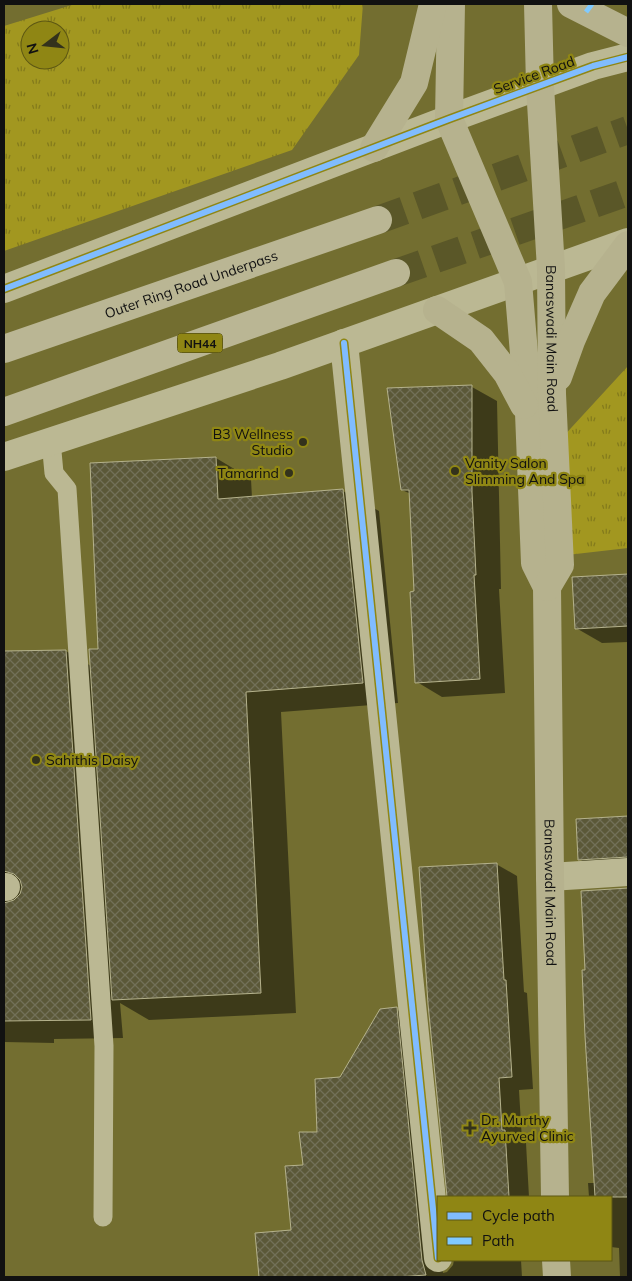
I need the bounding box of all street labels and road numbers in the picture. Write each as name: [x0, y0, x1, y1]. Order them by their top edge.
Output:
street label: Service Road: [491, 52, 577, 98]
street label: Outer Ring Road Underpass: [102, 246, 280, 323]
street label: Banaswadi Main Road: [542, 265, 562, 413]
road number: NH44: [178, 333, 222, 352]
street label: Banaswadi Main Road: [540, 819, 560, 966]

